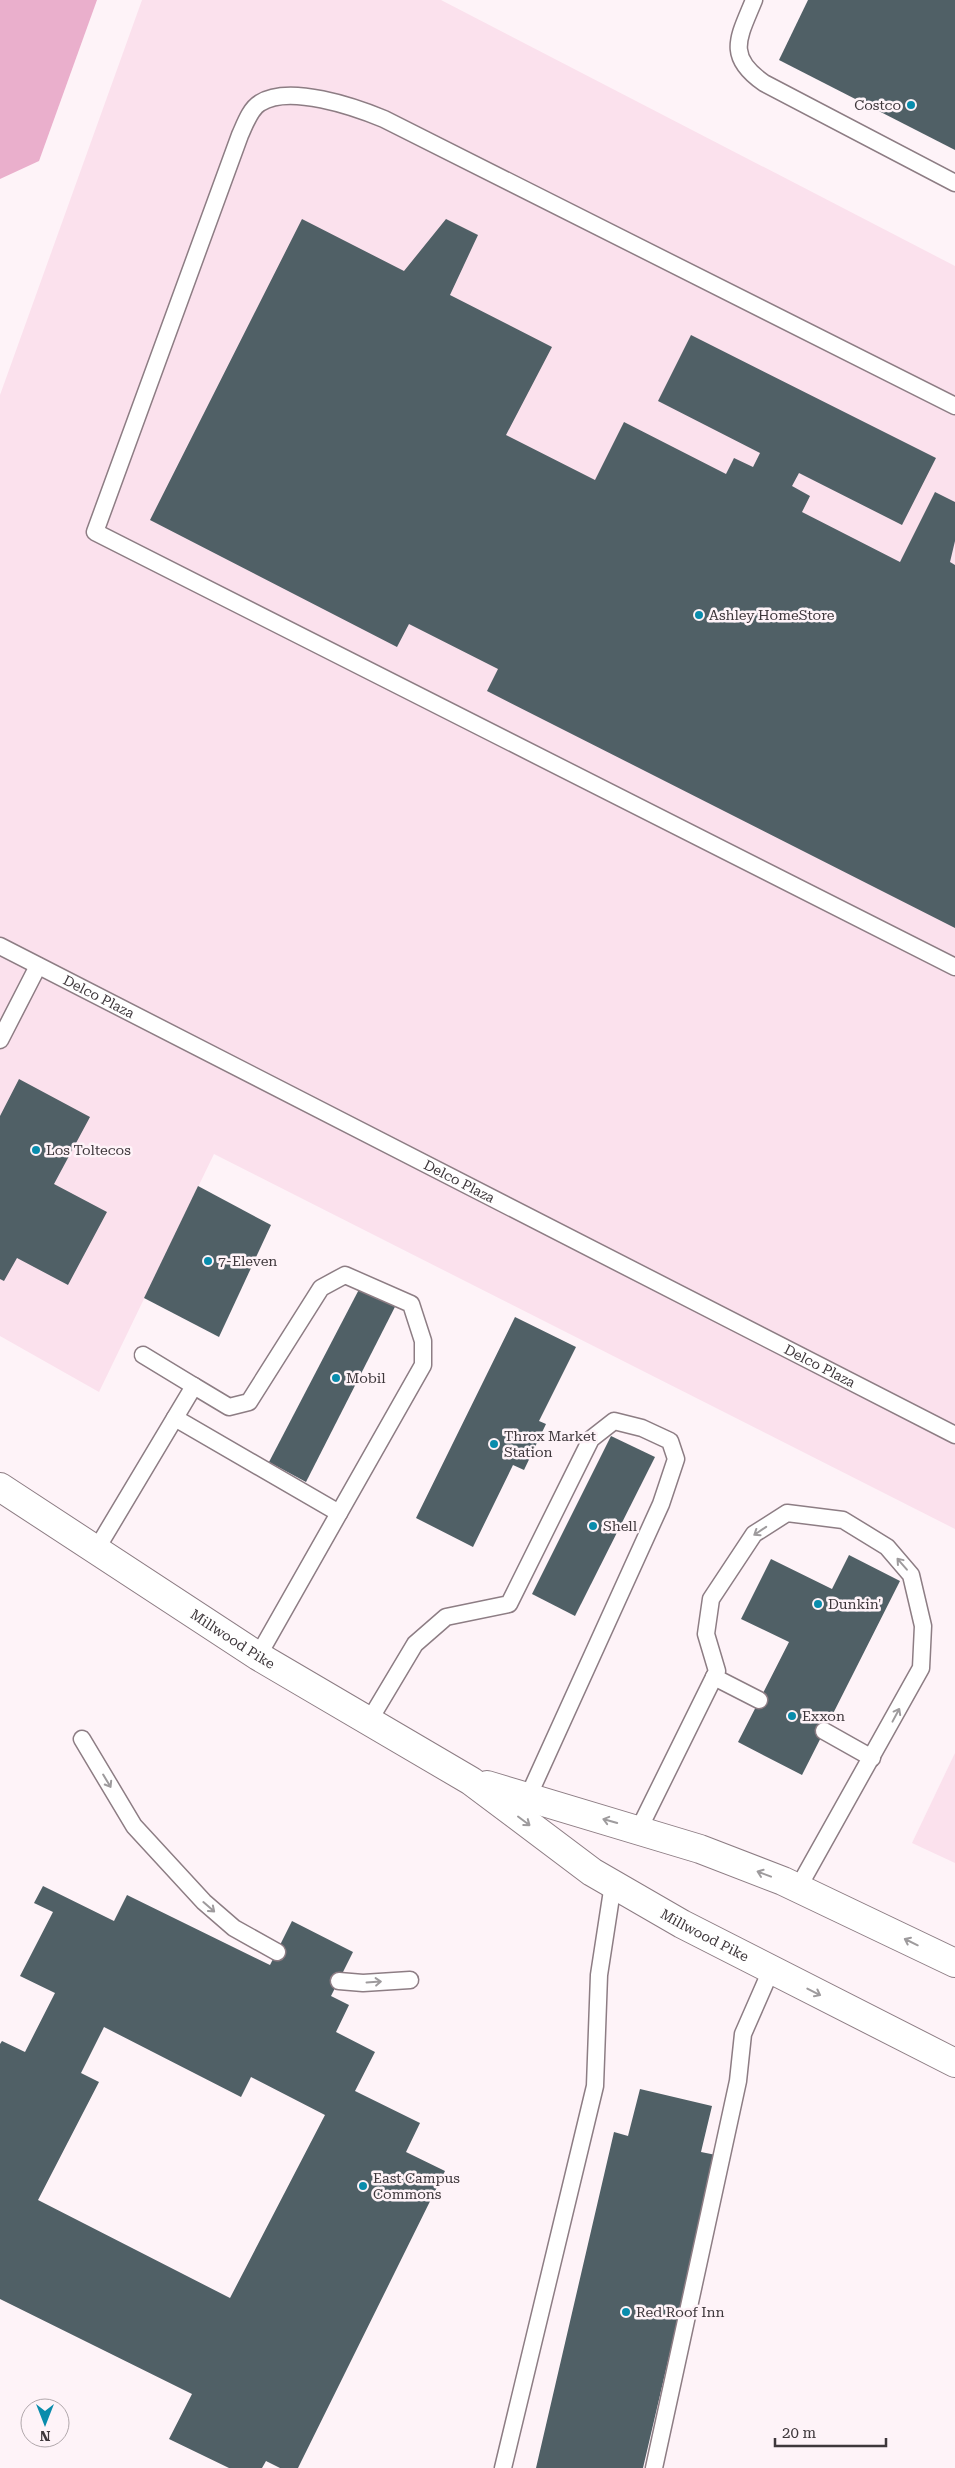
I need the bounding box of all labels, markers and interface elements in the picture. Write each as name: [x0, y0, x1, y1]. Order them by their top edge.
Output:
place label: Costco: [854, 97, 901, 113]
marker: Costco: [905, 99, 917, 111]
place label: Ashley HomeStore: [709, 607, 835, 623]
marker: Ashley HomeStore: [693, 609, 705, 621]
street label: Delco Plaza: [61, 972, 137, 1022]
place label: Los Toltecos: [46, 1142, 131, 1158]
marker: Los Toltecos: [30, 1144, 42, 1156]
street label: Delco Plaza: [421, 1156, 498, 1206]
place label: 7-Eleven: [218, 1253, 277, 1269]
marker: 7-Eleven: [202, 1255, 214, 1267]
street label: Delco Plaza: [782, 1341, 858, 1391]
place label: Mobil: [346, 1370, 386, 1386]
marker: Mobil: [330, 1372, 342, 1384]
place label: Throx Market Station: [504, 1428, 596, 1460]
marker: Throx Market Station: [488, 1438, 500, 1450]
place label: Shell: [603, 1518, 638, 1534]
marker: Shell: [587, 1520, 599, 1532]
one-way arrow: [753, 1526, 767, 1536]
one-way arrow: [896, 1558, 907, 1571]
place label: Dunkin': [828, 1596, 881, 1612]
marker: Dunkin': [812, 1598, 824, 1610]
street label: Millwood Pike: [188, 1606, 278, 1672]
place label: Exxon: [802, 1708, 845, 1724]
one-way arrow: [891, 1708, 901, 1723]
marker: Exxon: [786, 1710, 798, 1722]
one-way arrow: [103, 1774, 113, 1788]
one-way arrow: [517, 1815, 530, 1826]
one-way arrow: [602, 1816, 618, 1825]
one-way arrow: [756, 1868, 771, 1877]
one-way arrow: [203, 1901, 216, 1912]
street label: Millwood Pike: [658, 1905, 752, 1965]
one-way arrow: [904, 1936, 919, 1946]
one-way arrow: [366, 1978, 382, 1987]
one-way arrow: [806, 1987, 821, 1997]
place label: East Campus Commons: [373, 2170, 460, 2202]
marker: East Campus Commons: [357, 2180, 369, 2192]
place label: Red Roof Inn: [636, 2304, 725, 2320]
marker: Red Roof Inn: [620, 2306, 632, 2318]
north arrow: [20, 2398, 70, 2448]
scale bar: [775, 2416, 886, 2448]
text: 20 m: [782, 2424, 817, 2442]
text: N: [39, 2428, 50, 2444]

